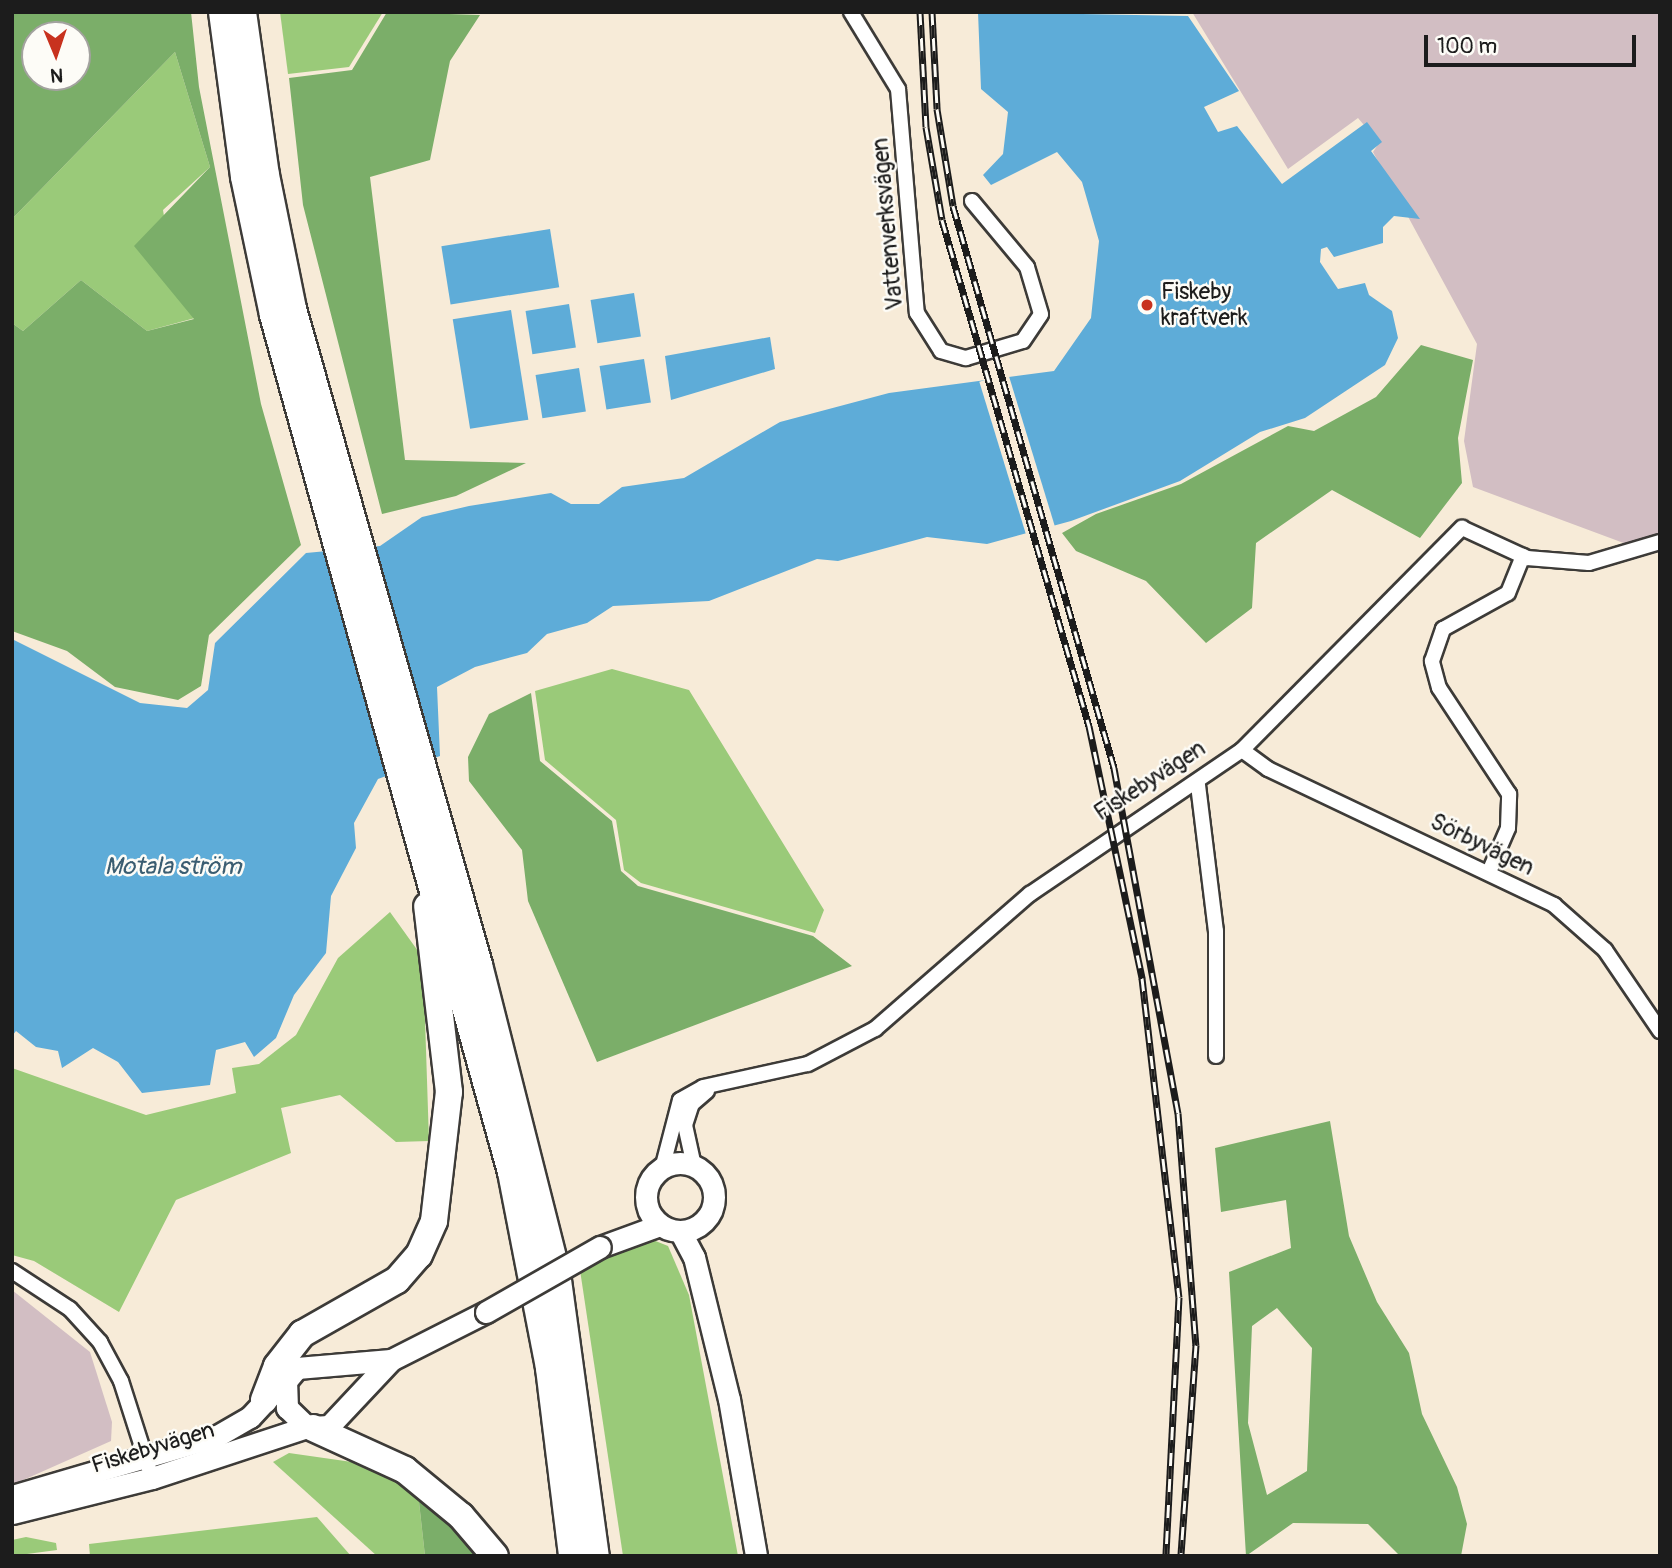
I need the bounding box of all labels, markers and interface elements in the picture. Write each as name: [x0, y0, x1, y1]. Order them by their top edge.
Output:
north arrow: [21, 21, 91, 91]
scale bar: [1427, 21, 1639, 65]
text: 100 m: [1437, 33, 1497, 60]
text: N: [50, 63, 64, 87]
street label: Vattenverksvägen: [867, 137, 909, 311]
place label: Fiskeby kraftverk: [1161, 278, 1248, 332]
marker: Fiskeby kraftverk: [1139, 297, 1155, 313]
street label: Fiskebyvägen: [1089, 735, 1211, 827]
street label: Sörbyvägen: [1426, 808, 1538, 882]
water label: Motala ström: [105, 853, 241, 881]
street label: Fiskebyvägen: [88, 1416, 218, 1480]

